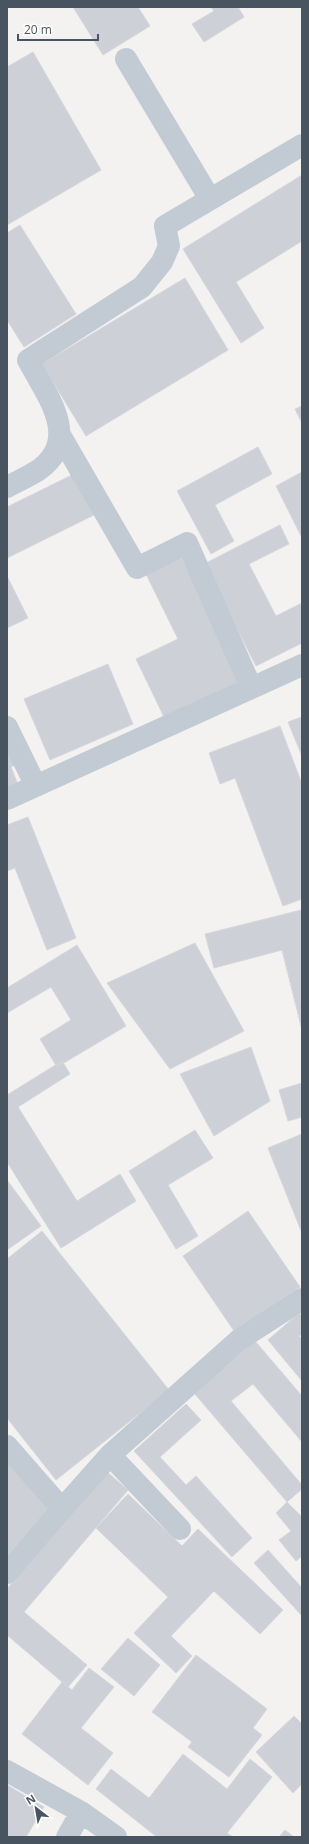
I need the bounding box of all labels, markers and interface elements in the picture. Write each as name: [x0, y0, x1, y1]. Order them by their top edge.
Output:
scale bar: [18, 16, 98, 42]
text: 20 m: [24, 21, 52, 38]
north arrow: [16, 1788, 56, 1828]
text: N: [23, 1790, 38, 1808]

